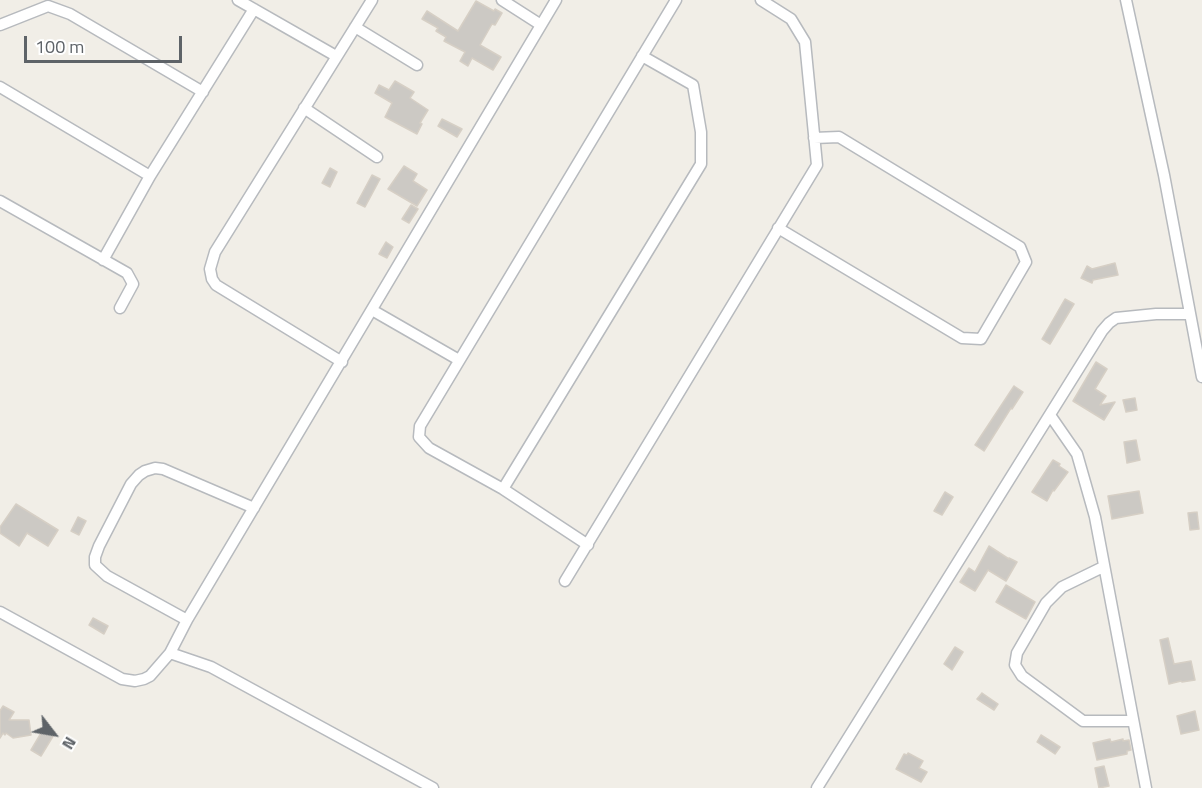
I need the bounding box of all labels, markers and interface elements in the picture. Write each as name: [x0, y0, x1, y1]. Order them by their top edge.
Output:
scale bar: [27, 24, 184, 62]
text: 100 m: [35, 33, 84, 60]
north arrow: [24, 704, 84, 764]
text: N: [56, 732, 83, 754]

